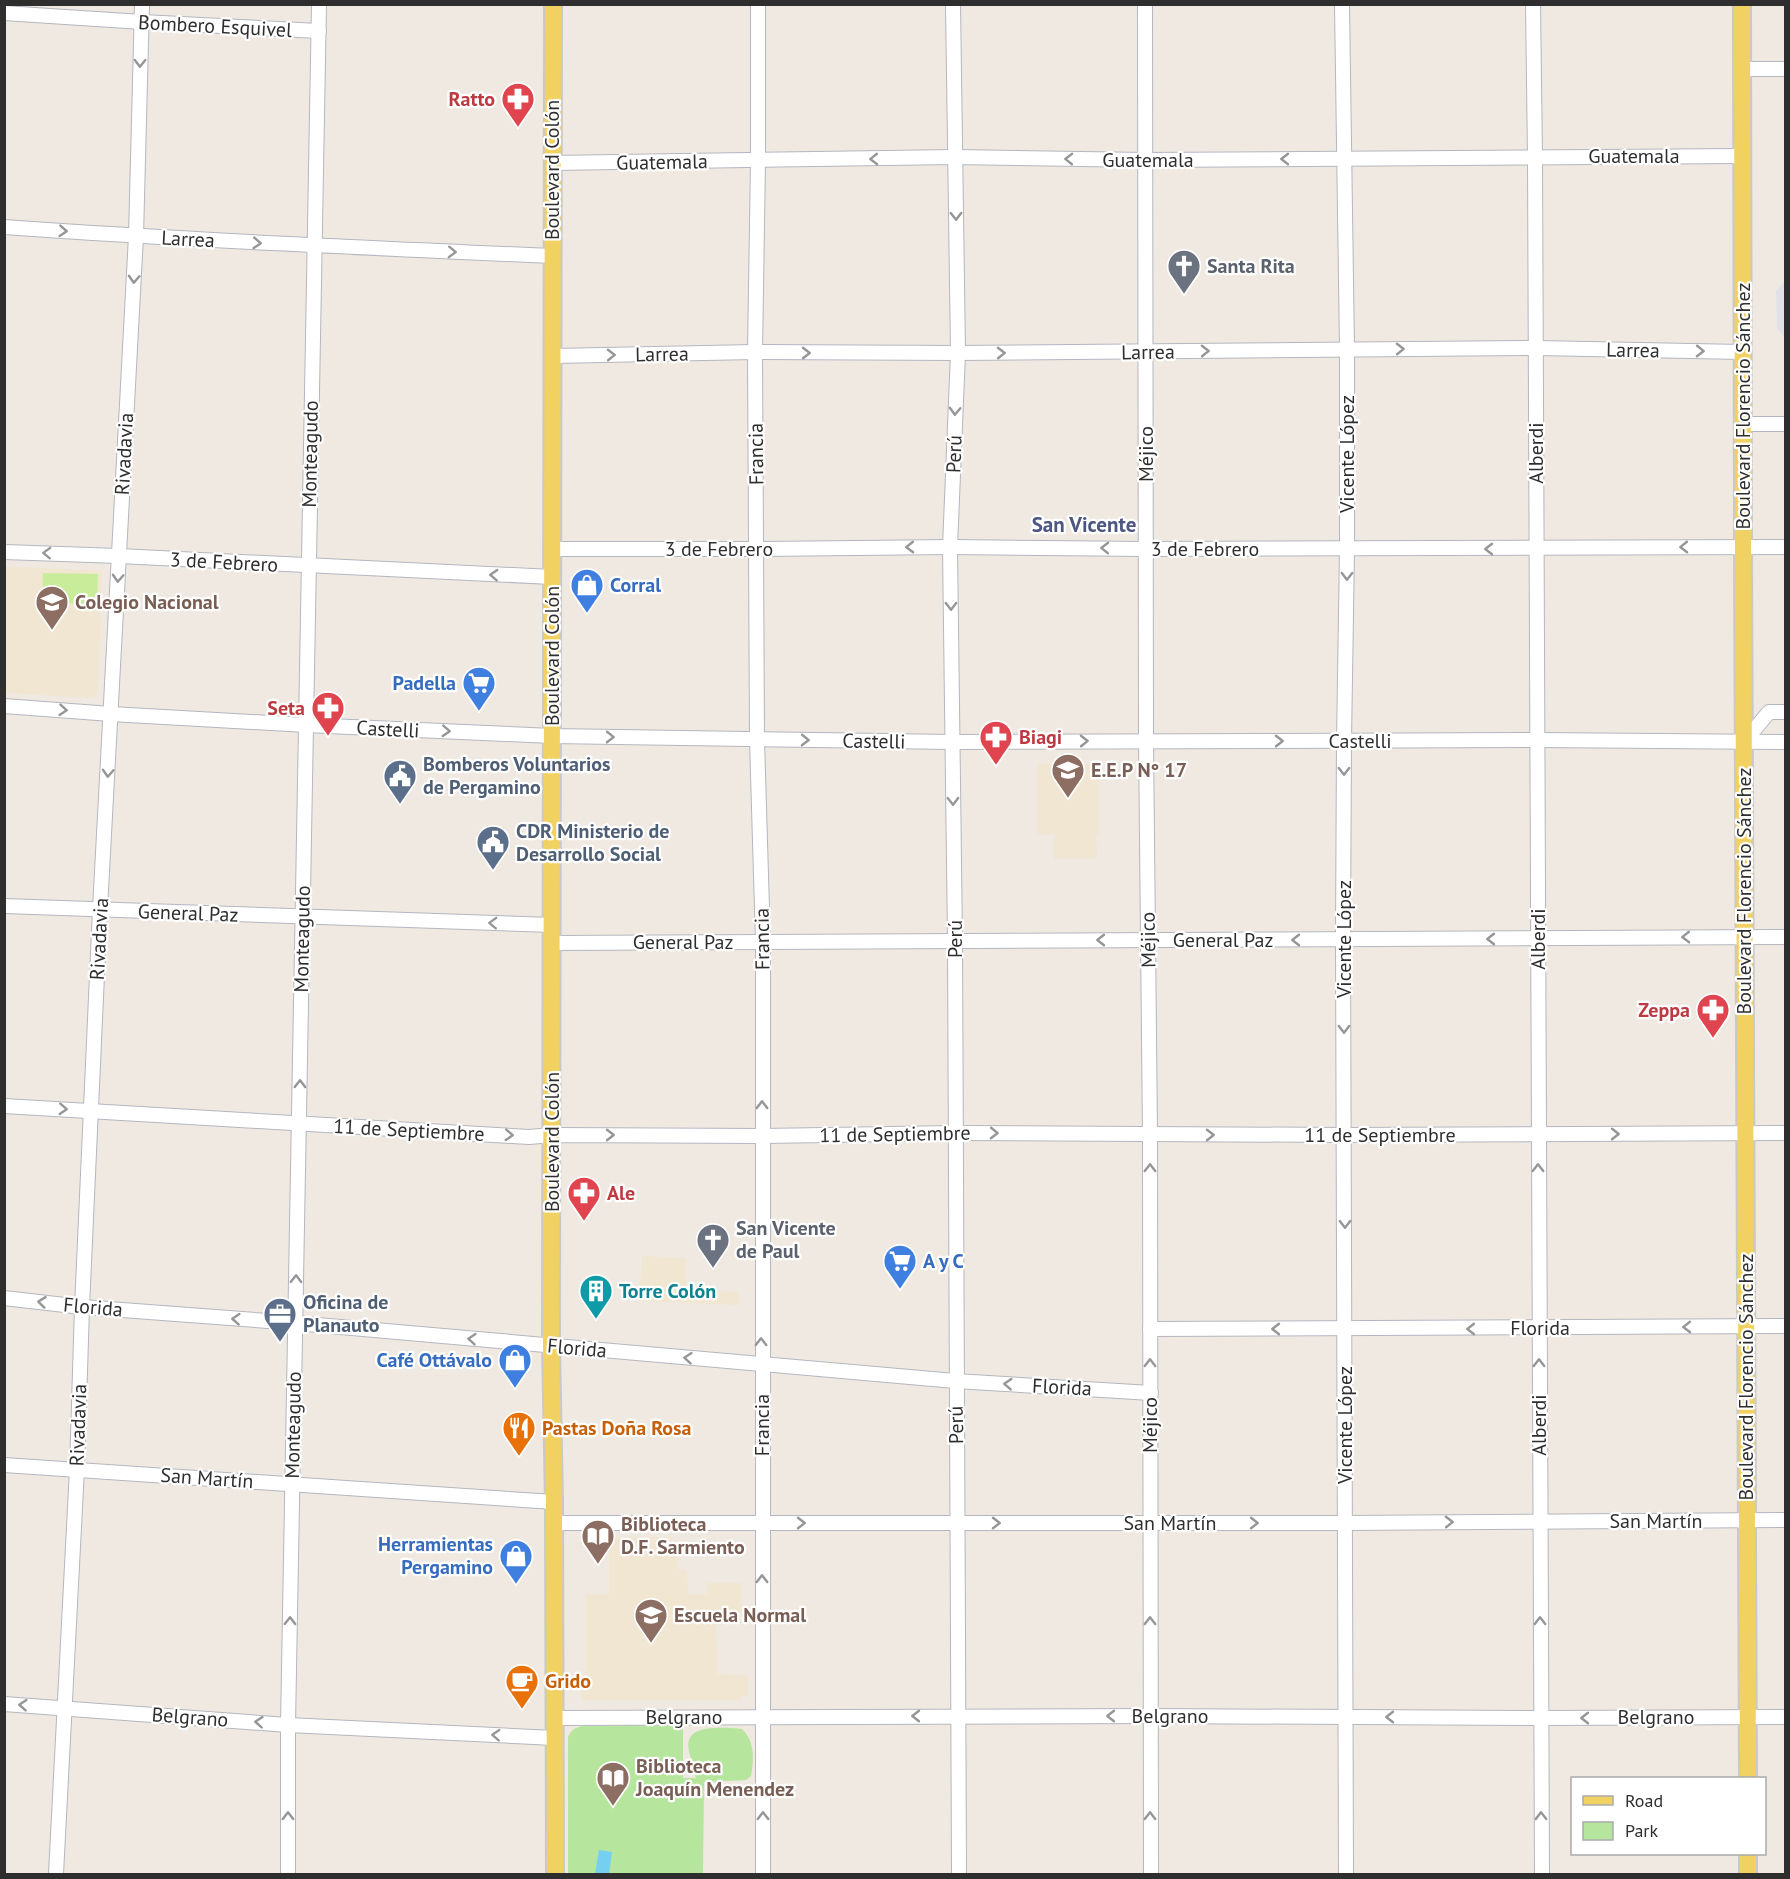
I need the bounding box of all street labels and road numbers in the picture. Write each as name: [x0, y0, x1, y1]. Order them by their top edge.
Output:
street label: Bombero Esquivel: [137, 9, 293, 43]
street label: Boulevard Colón: [539, 100, 565, 240]
street label: Guatemala: [1588, 143, 1680, 169]
street label: Guatemala: [1102, 147, 1194, 173]
street label: Guatemala: [616, 148, 708, 176]
street label: Larrea: [161, 225, 215, 253]
street label: Boulevard Florencio Sánchez: [1730, 283, 1756, 529]
street label: Larrea: [1606, 337, 1660, 363]
street label: Larrea: [1121, 339, 1175, 365]
street label: Larrea: [635, 341, 689, 367]
street label: Vicente López: [1334, 395, 1360, 514]
street label: Monteagudo: [296, 400, 324, 508]
street label: Rivadavia: [109, 412, 139, 496]
street label: Alberdi: [1523, 422, 1549, 484]
street label: Francia: [742, 423, 770, 485]
street label: Méjico: [1133, 426, 1159, 482]
street label: Perú: [940, 434, 968, 474]
street label: 3 de Febrero: [665, 536, 773, 562]
street label: 3 de Febrero: [1151, 536, 1259, 562]
street label: 3 de Febrero: [169, 546, 279, 578]
street label: Boulevard Colón: [539, 586, 565, 726]
street label: Castelli: [356, 714, 420, 744]
street label: Castelli: [842, 727, 906, 755]
street label: Castelli: [1328, 728, 1392, 754]
street label: Boulevard Florencio Sánchez: [1731, 768, 1757, 1014]
street label: Vicente López: [1331, 880, 1357, 999]
street label: Monteagudo: [288, 885, 316, 993]
street label: Rivadavia: [84, 897, 114, 981]
street label: General Paz: [137, 898, 239, 928]
street label: Francia: [748, 908, 776, 970]
street label: Alberdi: [1525, 908, 1551, 970]
street label: Méjico: [1135, 912, 1161, 968]
street label: Perú: [942, 920, 968, 958]
street label: General Paz: [1173, 927, 1273, 953]
street label: General Paz: [633, 929, 733, 955]
street label: Boulevard Colón: [539, 1072, 565, 1212]
street label: 11 de Septiembre: [333, 1113, 485, 1147]
street label: 11 de Septiembre: [819, 1120, 971, 1148]
street label: 11 de Septiembre: [1304, 1122, 1456, 1148]
street label: Boulevard Florencio Sánchez: [1733, 1254, 1759, 1500]
street label: Florida: [62, 1291, 124, 1323]
street label: Florida: [1510, 1315, 1570, 1341]
street label: Florida: [546, 1332, 608, 1364]
street label: Vicente López: [1332, 1366, 1358, 1485]
street label: Monteagudo: [279, 1371, 307, 1479]
street label: Florida: [1031, 1372, 1093, 1402]
street label: Rivadavia: [64, 1383, 92, 1467]
street label: Francia: [749, 1394, 775, 1456]
street label: Alberdi: [1526, 1394, 1552, 1456]
street label: Méjico: [1137, 1397, 1163, 1453]
street label: Perú: [943, 1406, 969, 1444]
street label: San Martín: [160, 1462, 254, 1494]
street label: San Martín: [1609, 1508, 1703, 1534]
street label: San Martín: [1123, 1510, 1217, 1536]
street label: Belgrano: [151, 1701, 229, 1733]
street label: Belgrano: [1132, 1703, 1208, 1729]
street label: Belgrano: [646, 1704, 722, 1730]
street label: Belgrano: [1618, 1704, 1694, 1730]

